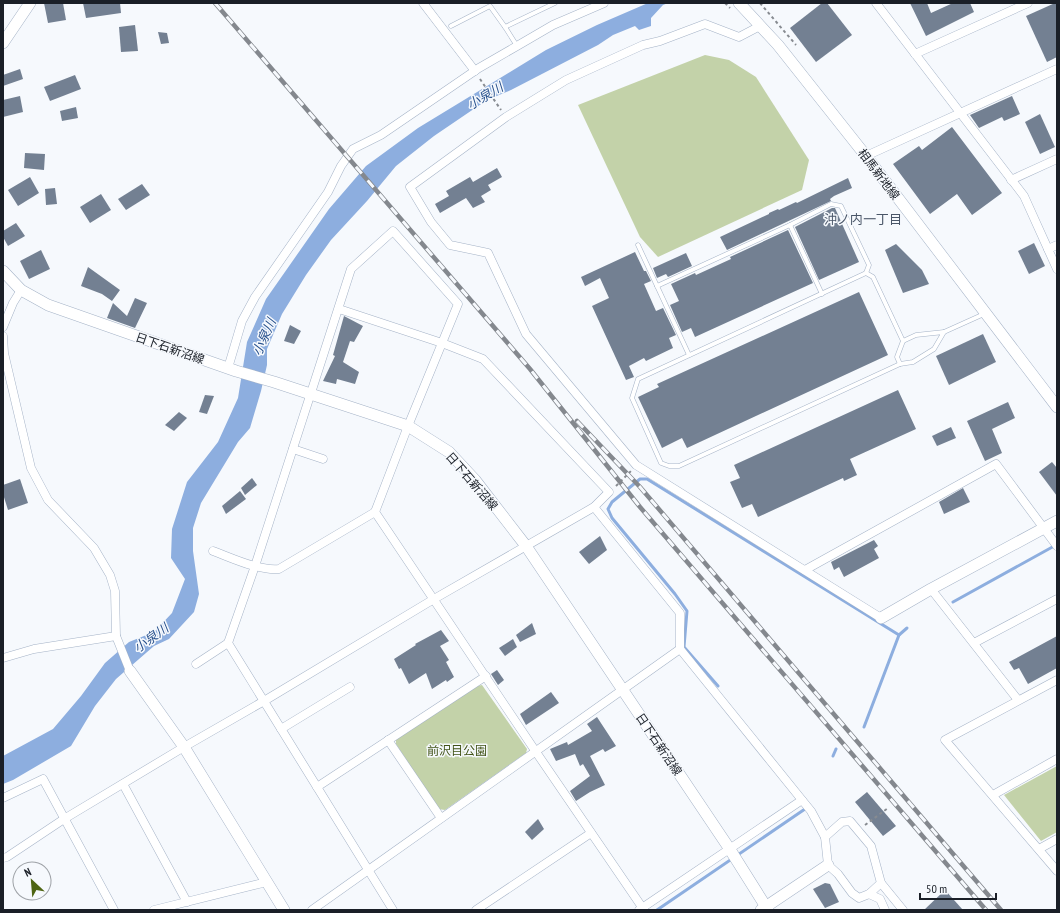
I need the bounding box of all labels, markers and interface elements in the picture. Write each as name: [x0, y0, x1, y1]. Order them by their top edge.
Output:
water label: 小泉川: [464, 78, 508, 113]
street label: 相馬新地線: [855, 146, 903, 202]
district label: 沖ノ内一丁目: [824, 211, 902, 228]
water label: 小泉川: [248, 314, 281, 358]
street label: 日下石新沼線: [134, 329, 206, 367]
street label: 日下石新沼線: [443, 449, 501, 513]
water label: 小泉川: [130, 618, 173, 656]
street label: 日下石新沼線: [633, 710, 685, 778]
park label: 前沢目公園: [427, 743, 487, 758]
north arrow: [12, 861, 52, 901]
text: N: [22, 864, 33, 880]
scale bar: [920, 875, 996, 901]
text: 50 m: [926, 881, 947, 896]

